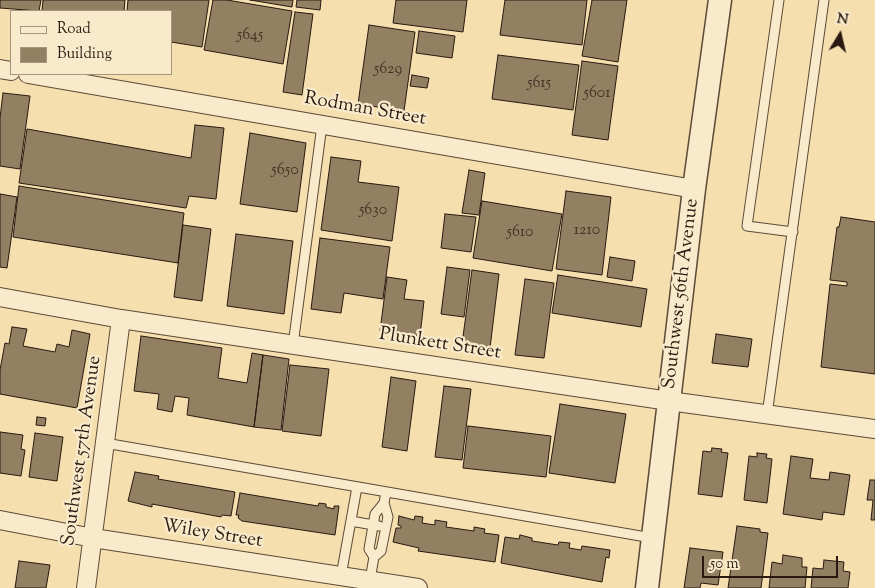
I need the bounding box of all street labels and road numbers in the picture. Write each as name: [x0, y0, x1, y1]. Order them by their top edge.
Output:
street label: Rodman Street: [302, 88, 428, 132]
street label: Southwest 56th Avenue: [659, 197, 705, 391]
street label: Plunkett Street: [378, 324, 502, 366]
street label: Southwest 57th Avenue: [58, 354, 108, 548]
street label: Wiley Street: [160, 516, 264, 554]

